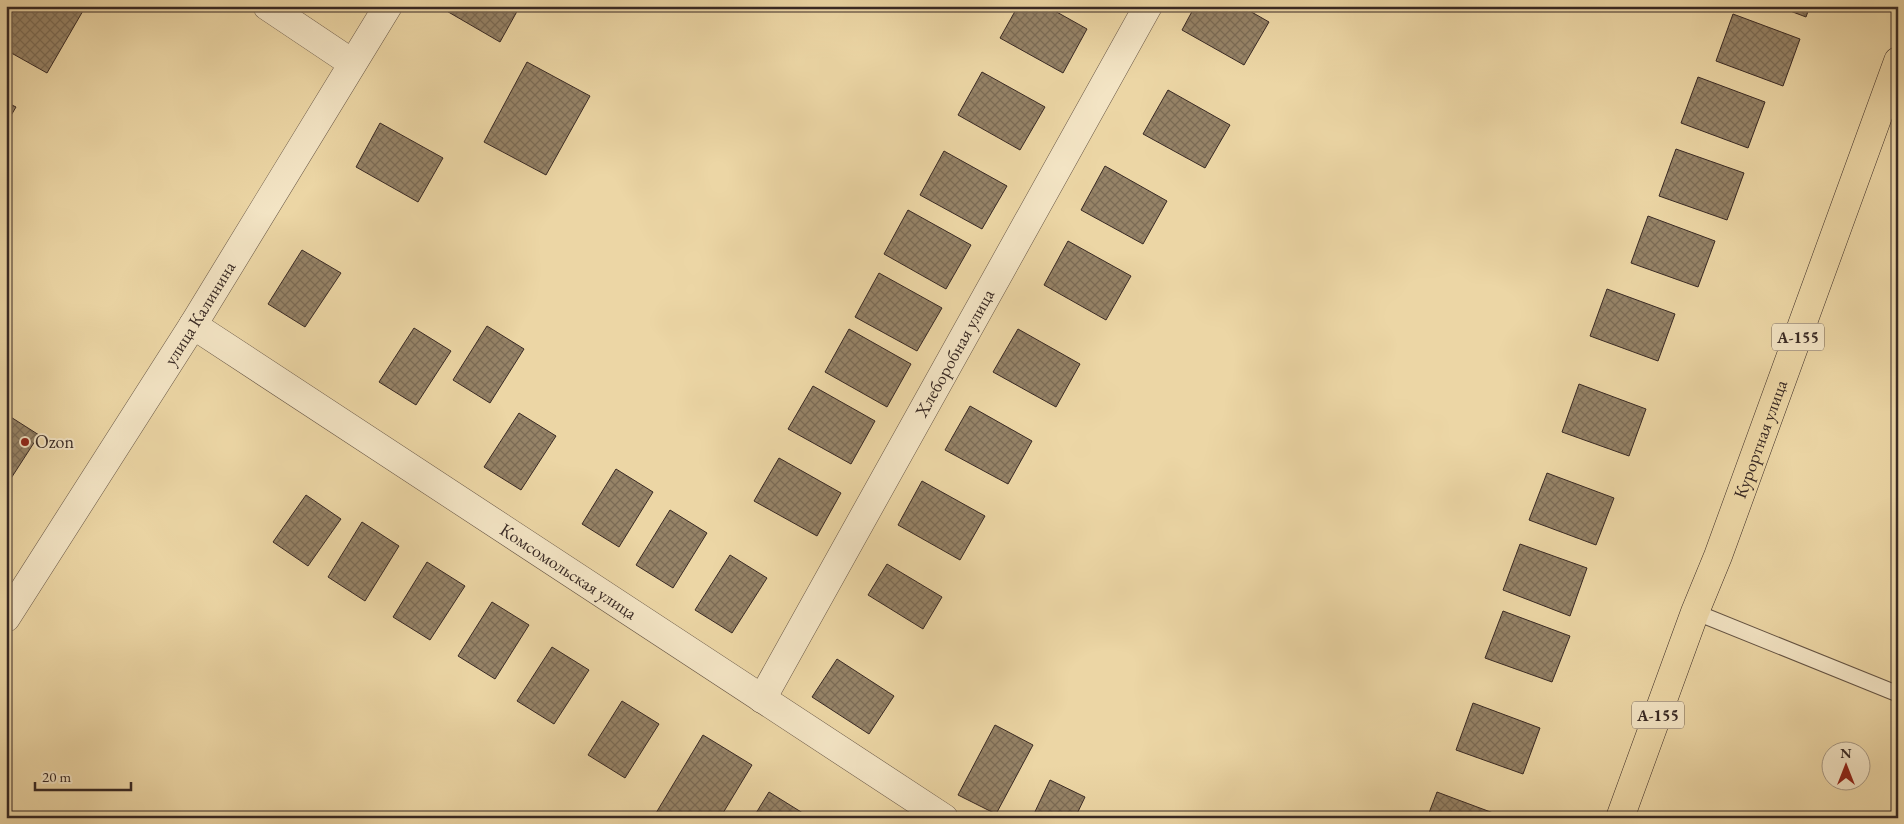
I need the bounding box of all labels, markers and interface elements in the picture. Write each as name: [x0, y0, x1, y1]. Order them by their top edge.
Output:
street label: улица Калинина: [158, 256, 241, 370]
street label: Хлеборобная улица: [909, 284, 999, 422]
road number: А-155: [1772, 324, 1824, 351]
street label: Курортная улица: [1728, 376, 1792, 501]
place label: Ozon: [35, 430, 74, 453]
marker: Ozon: [19, 436, 31, 448]
street label: Комсомольская улица: [496, 518, 642, 625]
road number: А-155: [1632, 702, 1684, 728]
north arrow: [1822, 742, 1872, 792]
text: N: [1840, 744, 1852, 762]
scale bar: [35, 759, 131, 791]
text: 20 m: [42, 767, 71, 786]

